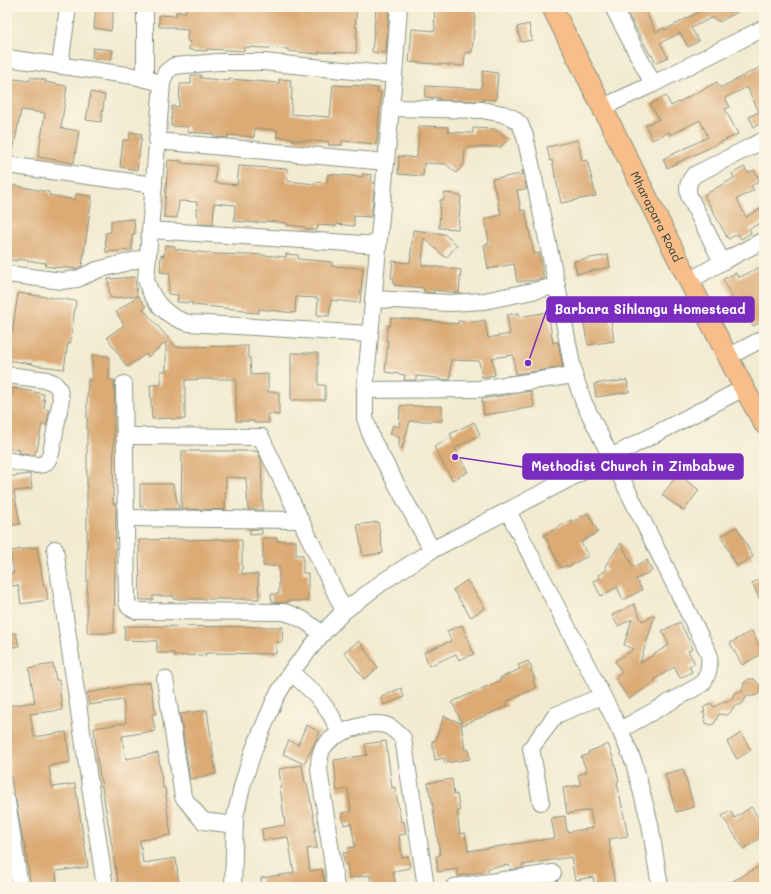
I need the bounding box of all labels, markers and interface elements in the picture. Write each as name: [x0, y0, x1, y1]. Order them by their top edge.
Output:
street label: Mharapara Road: [627, 168, 686, 265]
callout: Barbara Sihlangu Homestead: [547, 297, 754, 322]
text: Barbara Sihlangu Homestead: [555, 300, 745, 317]
callout: Methodist Church in Zimbabwe: [523, 454, 743, 479]
text: Methodist Church in Zimbabwe: [531, 457, 735, 474]

